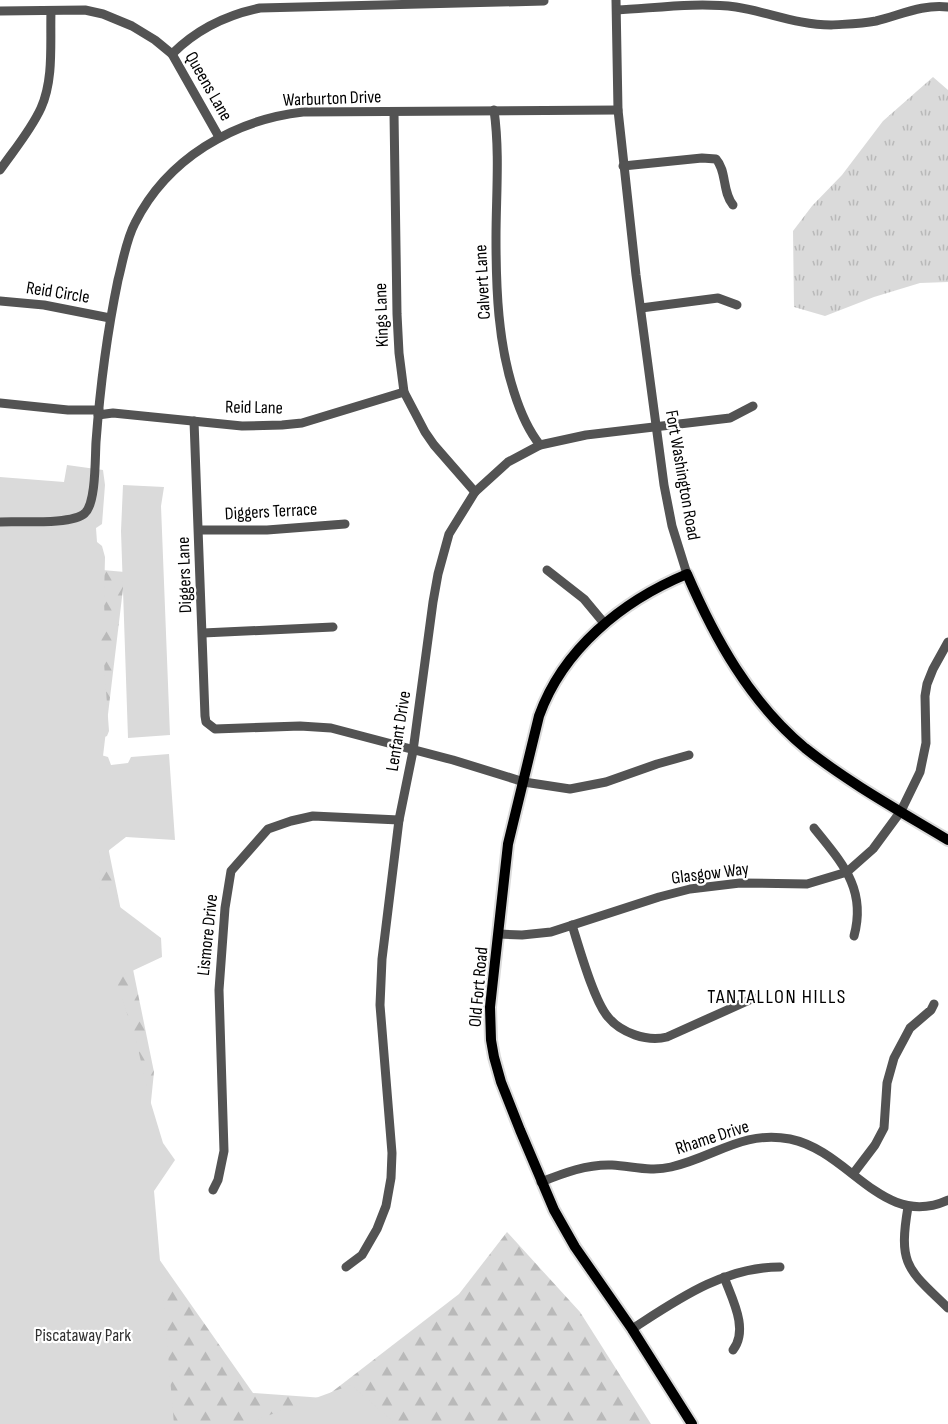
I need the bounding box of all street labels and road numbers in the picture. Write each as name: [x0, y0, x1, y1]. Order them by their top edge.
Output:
street label: Queens Lane: [180, 48, 237, 125]
street label: Warburton Drive: [282, 86, 382, 111]
street label: Calvert Lane: [470, 244, 495, 320]
street label: Reid Circle: [25, 277, 91, 308]
street label: Kings Lane: [370, 282, 393, 347]
street label: Reid Lane: [225, 396, 283, 419]
street label: Fort Washington Road: [661, 408, 704, 542]
street label: Diggers Terrace: [224, 499, 318, 524]
street label: Diggers Lane: [173, 536, 196, 614]
street label: Lenfant Drive: [382, 689, 415, 773]
street label: Glasgow Way: [670, 858, 750, 889]
street label: Lismore Drive: [193, 893, 222, 977]
street label: Old Fort Road: [465, 946, 492, 1028]
street label: Rhame Drive: [673, 1116, 752, 1159]

